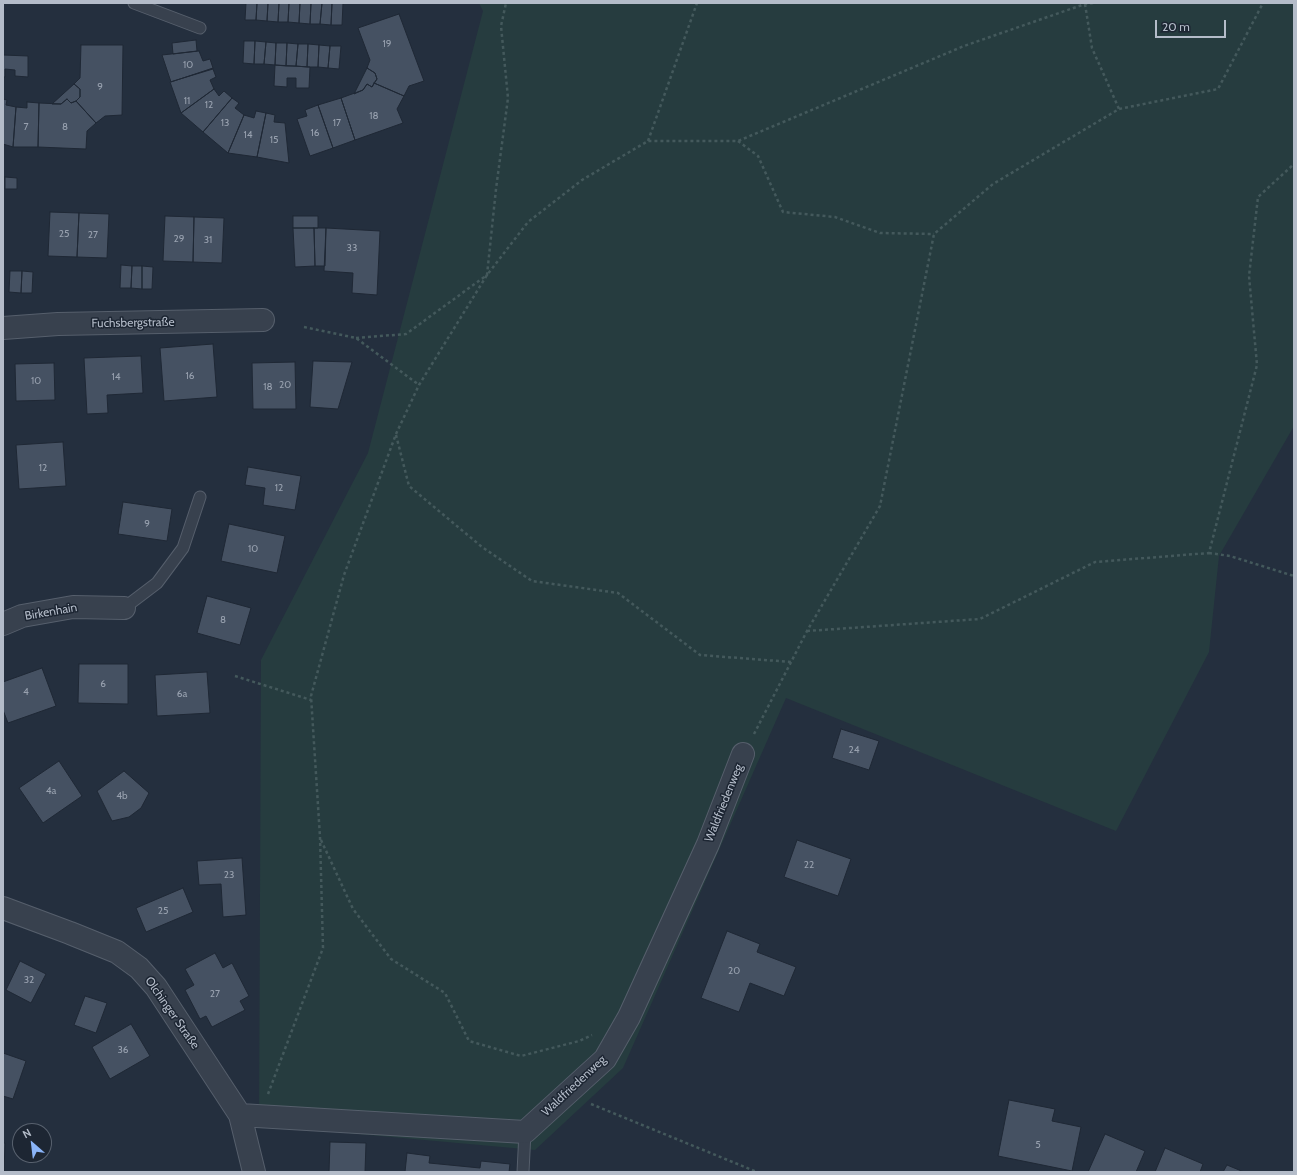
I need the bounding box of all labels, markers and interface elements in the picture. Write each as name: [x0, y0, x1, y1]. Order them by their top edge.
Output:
scale bar: [1157, 12, 1228, 38]
text: 20 m: [1162, 19, 1190, 34]
house number: 19: [383, 38, 391, 50]
house number: 10: [183, 59, 193, 71]
house number: 9: [97, 81, 103, 93]
house number: 11: [184, 95, 190, 107]
house number: 12: [205, 99, 213, 111]
house number: 18: [369, 110, 379, 122]
house number: 13: [221, 117, 229, 129]
house number: 17: [333, 117, 341, 129]
house number: 7: [23, 121, 29, 133]
house number: 8: [62, 121, 68, 133]
house number: 16: [311, 127, 319, 139]
house number: 14: [243, 129, 253, 141]
house number: 15: [270, 134, 278, 146]
house number: 25: [59, 228, 69, 240]
house number: 27: [88, 229, 98, 241]
house number: 29: [174, 233, 184, 245]
house number: 31: [204, 234, 212, 246]
house number: 33: [347, 242, 357, 254]
street label: Fuchsbergstraße: [91, 315, 175, 331]
house number: 16: [186, 370, 194, 382]
house number: 14: [111, 371, 121, 383]
house number: 10: [31, 375, 41, 387]
house number: 20: [279, 379, 291, 391]
house number: 18: [263, 381, 273, 393]
house number: 12: [39, 462, 47, 474]
house number: 12: [275, 482, 283, 494]
house number: 9: [144, 518, 150, 530]
house number: 10: [248, 543, 258, 555]
street label: Birkenhain: [24, 600, 78, 624]
house number: 8: [220, 614, 226, 626]
house number: 6: [100, 678, 106, 690]
house number: 4: [23, 686, 29, 698]
house number: 6a: [177, 688, 187, 700]
house number: 24: [848, 744, 860, 756]
street label: Waldfriedenweg: [702, 762, 746, 844]
house number: 4a: [46, 785, 56, 797]
house number: 4b: [116, 790, 128, 802]
house number: 22: [804, 859, 814, 871]
house number: 23: [224, 869, 234, 881]
house number: 25: [158, 905, 168, 917]
house number: 20: [728, 965, 740, 977]
house number: 32: [24, 974, 34, 986]
street label: Olchinger Straße: [142, 974, 202, 1052]
house number: 27: [210, 988, 220, 1000]
house number: 36: [117, 1044, 129, 1056]
street label: Waldfriedenweg: [539, 1053, 609, 1119]
north arrow: [12, 1123, 52, 1163]
text: N: [20, 1125, 34, 1141]
house number: 5: [1035, 1139, 1041, 1151]

